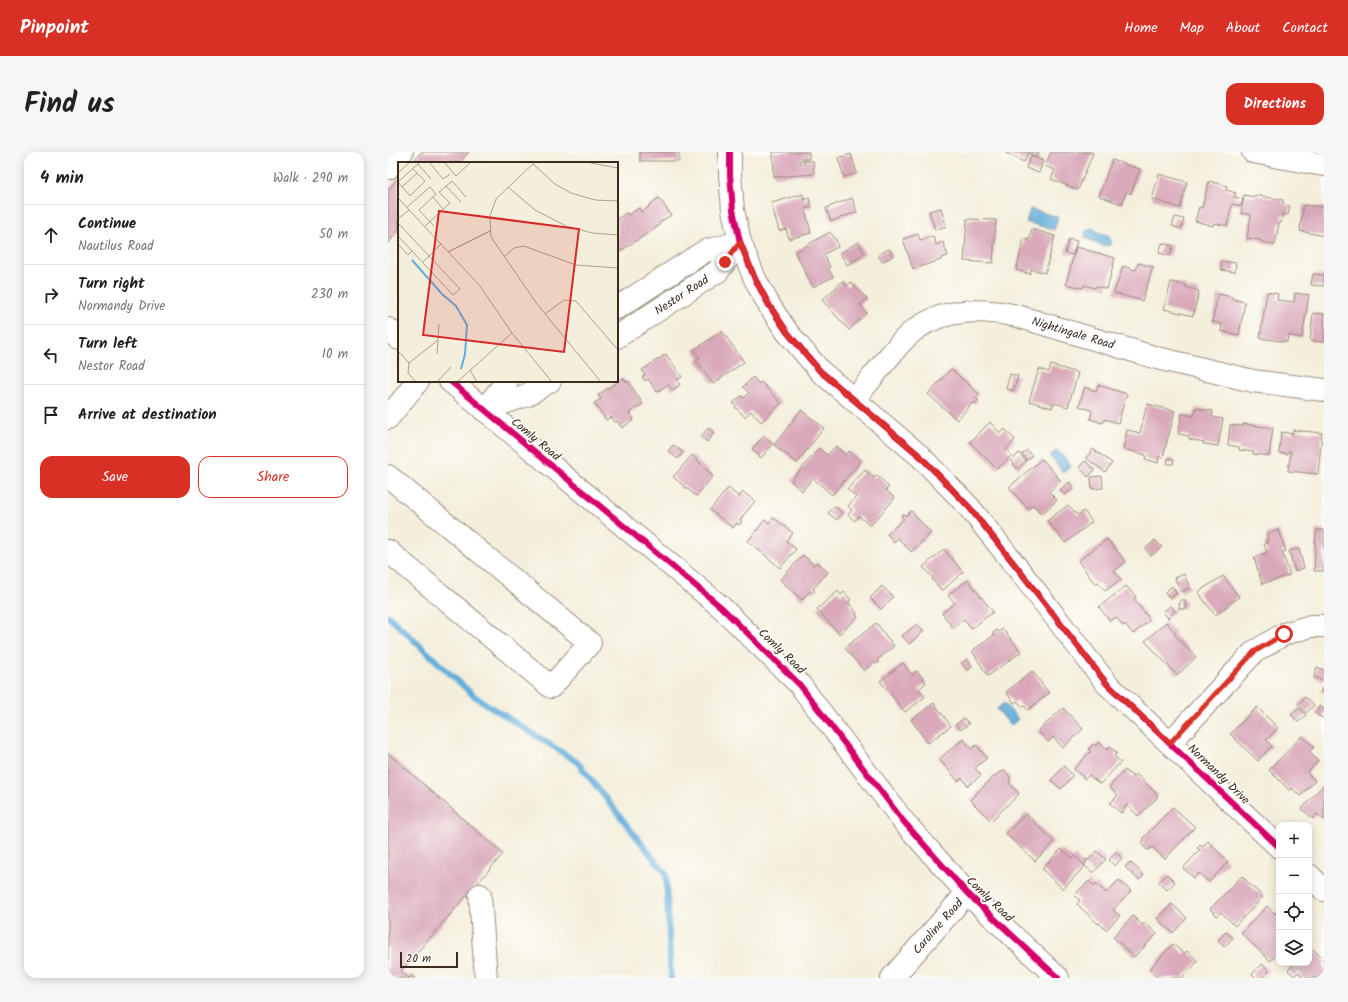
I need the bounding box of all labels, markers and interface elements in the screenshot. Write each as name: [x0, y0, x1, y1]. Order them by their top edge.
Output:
text: Pinpoint: [20, 13, 89, 43]
text: Home: [1124, 17, 1158, 39]
text: Map: [1180, 17, 1204, 39]
text: About: [1226, 17, 1260, 39]
text: Contact: [1282, 17, 1328, 39]
text: Find us: [24, 82, 115, 127]
button: Directions: [1226, 83, 1324, 125]
inset map: [398, 162, 618, 382]
text: 4 min: [40, 165, 84, 192]
text: Walk · 290 m: [273, 168, 348, 189]
text: Continue: [78, 212, 136, 236]
icon: ahead: [40, 224, 62, 246]
text: 50 m: [319, 224, 348, 245]
text: Nautilus Road: [78, 236, 154, 257]
route end: [716, 253, 734, 271]
street label: Nestor Road: [651, 270, 714, 320]
text: Turn right: [78, 272, 145, 296]
icon: right: [40, 284, 62, 306]
text: 230 m: [311, 284, 348, 305]
text: Normandy Drive: [78, 296, 165, 317]
street label: Nightingale Road: [1029, 312, 1118, 355]
text: Turn left: [78, 332, 138, 356]
icon: left: [40, 344, 62, 366]
text: 10 m: [322, 344, 348, 365]
text: Nestor Road: [78, 356, 145, 377]
text: Arrive at destination: [78, 403, 217, 427]
icon: arrive: [40, 404, 62, 426]
street label: Comly Road: [507, 413, 565, 466]
button: Save: [40, 456, 190, 498]
button: Share: [198, 456, 348, 498]
street label: Comly Road: [754, 624, 810, 680]
route start: [1275, 625, 1293, 643]
street label: Normandy Drive: [1183, 740, 1255, 810]
map controls: [1276, 822, 1312, 966]
button: +: [1276, 822, 1312, 858]
button: −: [1276, 858, 1312, 894]
street label: Comly Road: [962, 872, 1018, 928]
street label: Caroline Road: [908, 894, 969, 959]
button: locate: [1276, 894, 1312, 930]
button: layers: [1276, 930, 1312, 966]
scale bar: [400, 950, 458, 969]
text: 20 m: [406, 950, 431, 968]

